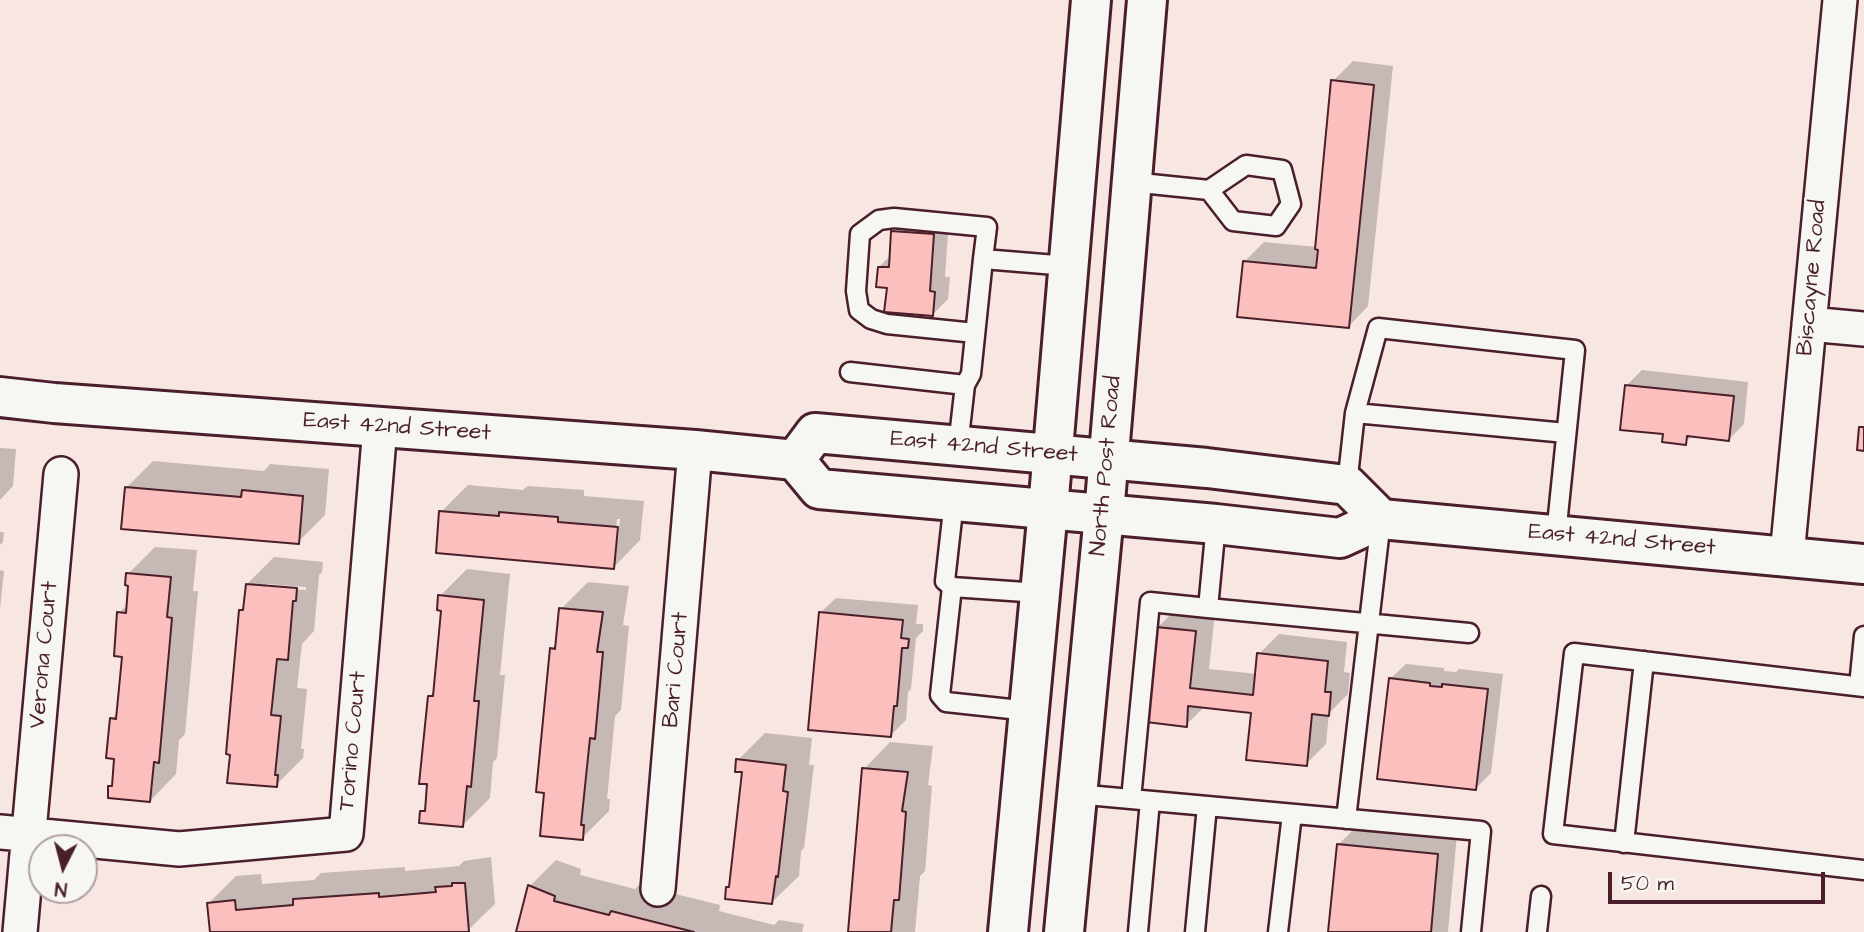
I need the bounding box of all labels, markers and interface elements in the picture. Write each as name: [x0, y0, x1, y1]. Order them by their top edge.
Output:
street label: Biscayne Road: [1792, 199, 1834, 357]
street label: North Post Road: [1085, 375, 1129, 557]
street label: East 42nd Street: [302, 408, 492, 448]
street label: East 42nd Street: [889, 426, 1079, 470]
street label: East 42nd Street: [1527, 519, 1717, 563]
street label: Verona Court: [25, 580, 65, 730]
street label: Bari Court: [658, 611, 696, 729]
street label: Torino Court: [334, 670, 374, 812]
north arrow: [28, 834, 98, 904]
scale bar: [1612, 858, 1829, 902]
text: 50 m: [1621, 869, 1674, 898]
text: N: [54, 874, 68, 902]

